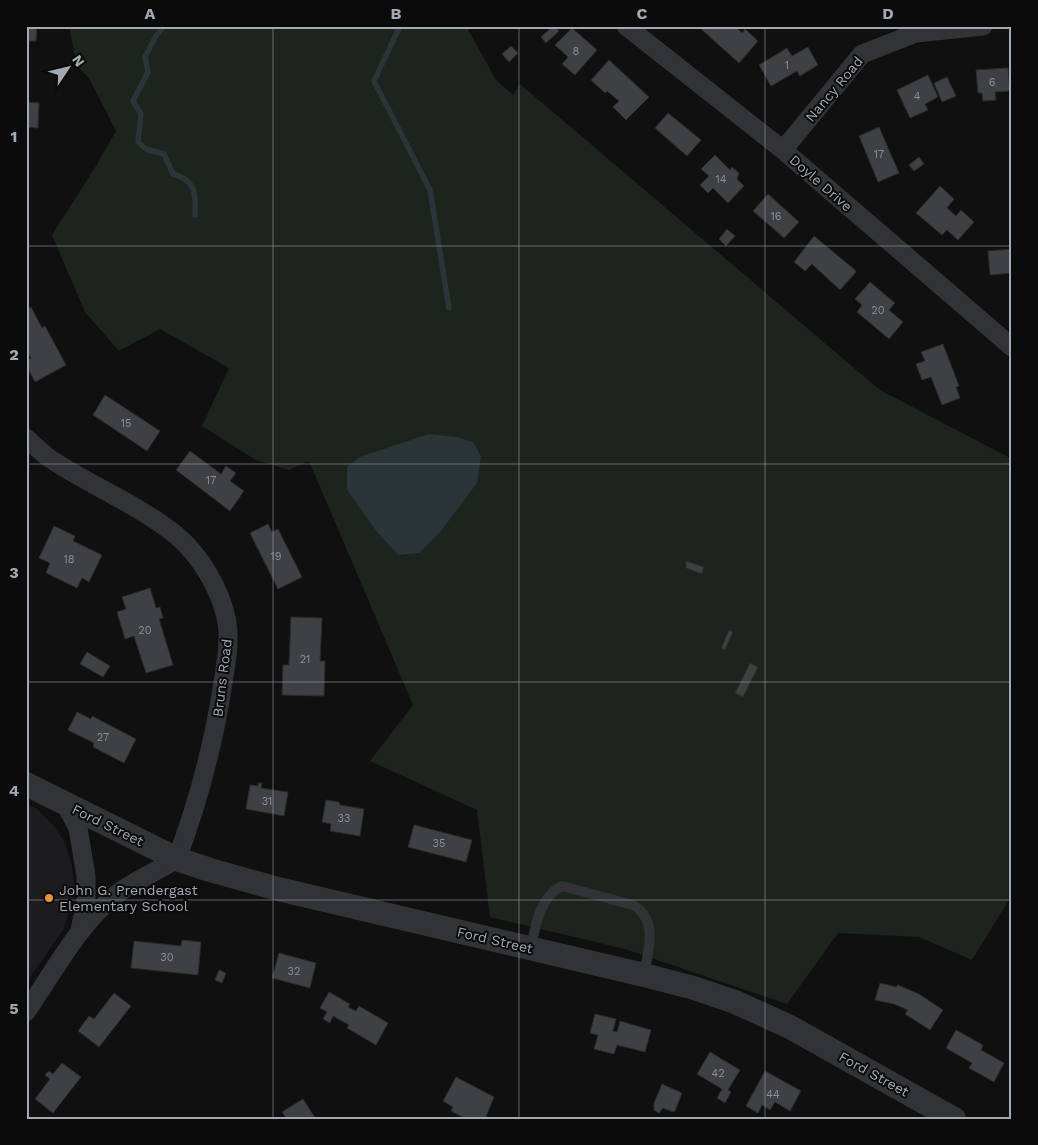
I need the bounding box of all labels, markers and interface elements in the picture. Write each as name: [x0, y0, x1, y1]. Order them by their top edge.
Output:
text: A: [145, 4, 156, 23]
text: B: [391, 4, 402, 23]
text: C: [637, 4, 648, 23]
text: D: [882, 4, 894, 23]
north arrow: [42, 42, 92, 92]
house number: 8: [573, 45, 580, 58]
text: N: [69, 52, 88, 69]
street label: Nancy Road: [802, 53, 866, 125]
house number: 1: [785, 59, 789, 72]
house number: 6: [989, 76, 996, 89]
house number: 4: [914, 90, 921, 103]
text: 1: [11, 127, 17, 146]
house number: 17: [874, 148, 884, 161]
street label: Doyle Drive: [787, 152, 855, 214]
house number: 14: [715, 173, 727, 186]
house number: 16: [771, 210, 782, 223]
house number: 20: [871, 304, 885, 317]
text: 2: [9, 345, 19, 364]
house number: 15: [121, 417, 131, 430]
house number: 17: [206, 474, 216, 487]
house number: 19: [270, 550, 282, 563]
house number: 18: [63, 553, 75, 566]
text: 3: [9, 563, 19, 582]
house number: 20: [138, 624, 152, 637]
street label: Bruns Road: [209, 638, 235, 718]
house number: 21: [300, 653, 310, 666]
house number: 27: [97, 731, 109, 744]
text: 4: [9, 781, 19, 800]
house number: 31: [262, 795, 272, 808]
street label: Ford Street: [70, 801, 146, 849]
house number: 33: [338, 812, 350, 825]
house number: 35: [433, 837, 445, 850]
place label: John G. Prendergast Elementary School: [59, 882, 198, 914]
marker: John G. Prendergast Elementary School: [43, 892, 55, 904]
street label: Ford Street: [456, 924, 535, 957]
house number: 30: [160, 951, 174, 964]
house number: 32: [288, 965, 300, 978]
text: 5: [9, 999, 19, 1018]
street label: Ford Street: [836, 1048, 912, 1100]
house number: 42: [711, 1067, 725, 1080]
house number: 44: [766, 1088, 780, 1101]

